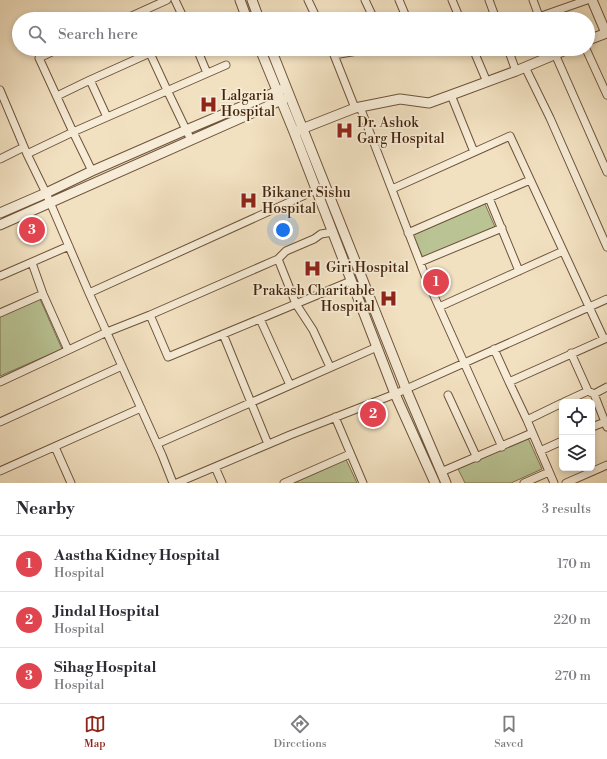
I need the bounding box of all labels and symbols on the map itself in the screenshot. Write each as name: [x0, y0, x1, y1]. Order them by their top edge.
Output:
place label: Lalgaria Hospital: [221, 87, 275, 121]
hospital icon: Lalgaria Hospital: [198, 94, 218, 114]
place label: Dr. Ashok Garg Hospital: [357, 114, 445, 148]
hospital icon: Dr. Ashok Garg Hospital: [334, 121, 354, 141]
place label: Bikaner Sishu Hospital: [261, 184, 351, 218]
hospital icon: Bikaner Sishu Hospital: [239, 191, 259, 211]
pin: 3: [19, 215, 45, 245]
your location: [273, 220, 293, 240]
hospital icon: Giri Hospital: [303, 258, 323, 278]
place label: Giri Hospital: [326, 259, 409, 277]
pin: 1: [423, 267, 449, 297]
place label: Prakash Charitable Hospital: [253, 282, 375, 316]
hospital icon: Prakash Charitable Hospital: [378, 289, 398, 309]
pin: 2: [360, 399, 386, 429]

